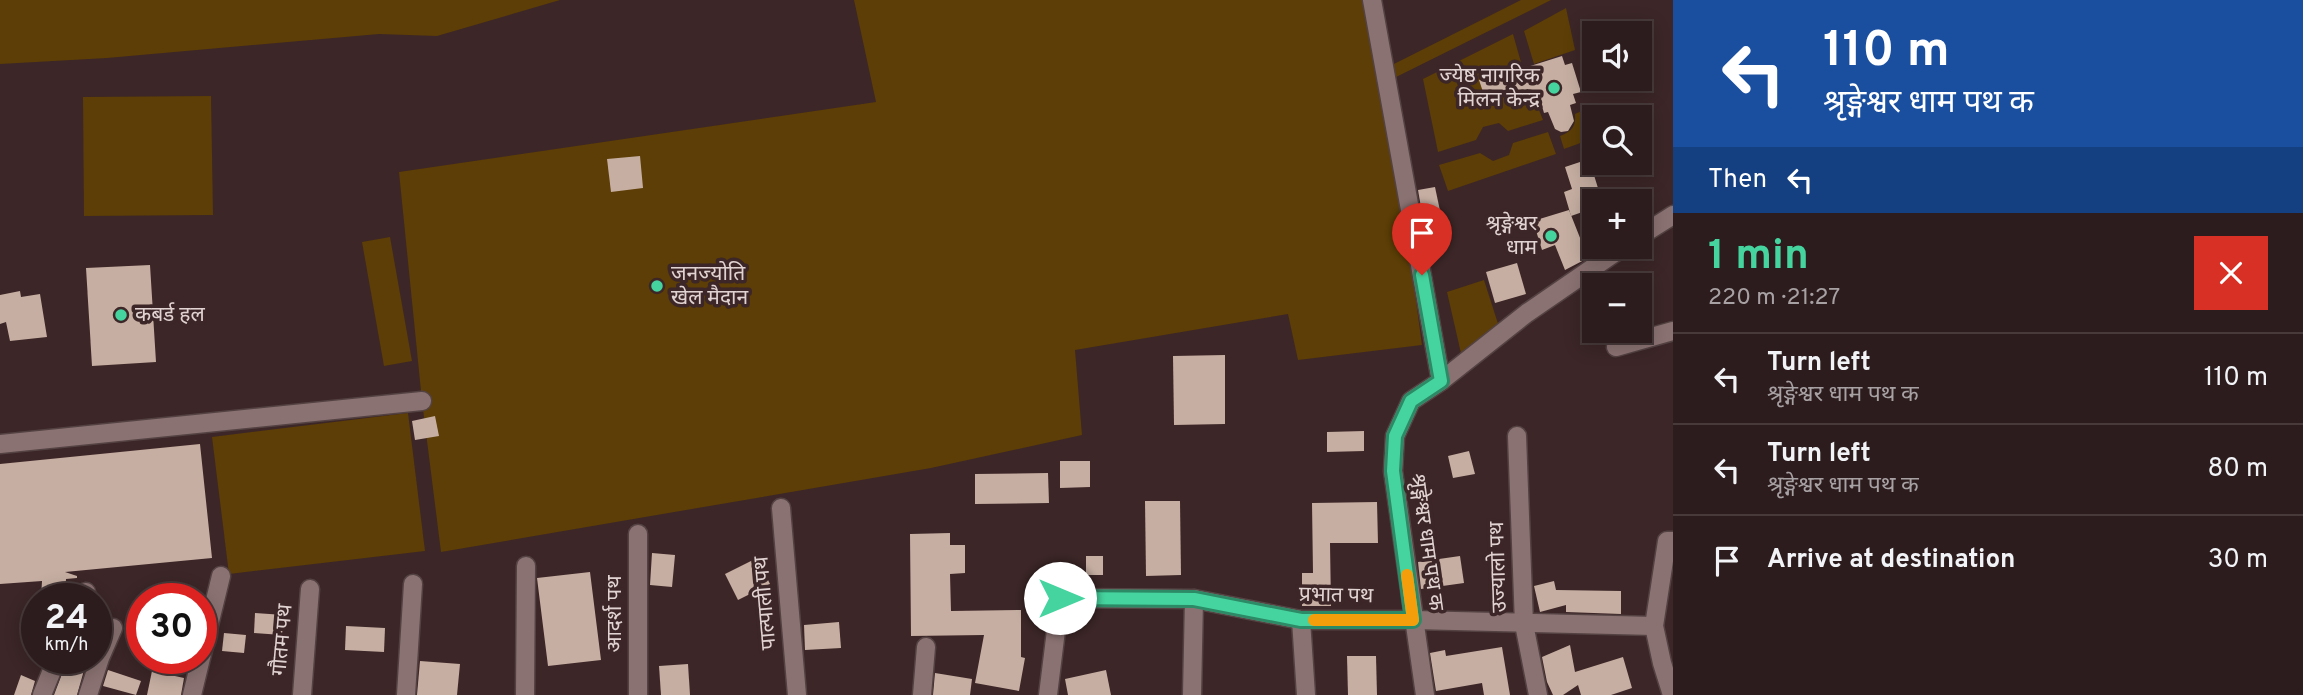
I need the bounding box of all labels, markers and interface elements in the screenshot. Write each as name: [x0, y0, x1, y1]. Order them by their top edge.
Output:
map controls: [1582, 21, 1652, 343]
button: sound: [1582, 21, 1652, 91]
text: 110 m: [1823, 22, 1950, 84]
icon: left: [1708, 28, 1799, 119]
place label: ज्येष्ठ नागरिक मिलन केन्द्र: [1439, 63, 1541, 114]
marker: ज्येष्ठ नागरिक मिलन केन्द्र: [1546, 80, 1562, 96]
text: श्रृङ्गेश्वर धाम पथ क: [1823, 84, 2034, 124]
button: search: [1582, 105, 1652, 175]
icon: left: [1781, 161, 1819, 199]
text: Then: [1708, 164, 1767, 197]
button: +: [1582, 189, 1652, 259]
pin: [1392, 203, 1452, 275]
place label: श्रृङ्गेश्वर धाम: [1486, 211, 1537, 262]
icon: arrive: [1403, 214, 1441, 252]
marker: श्रृङ्गेश्वर धाम: [1543, 228, 1559, 244]
text: 1 min: [1708, 231, 1809, 284]
button: close: [2194, 236, 2268, 310]
place label: जनज्योति खेल मैदान: [671, 261, 748, 312]
button: −: [1582, 273, 1652, 343]
marker: जनज्योति खेल मैदान: [649, 278, 665, 294]
text: 220 m · 21:27: [1708, 284, 1840, 313]
place label: कबर्ड हल: [135, 302, 205, 329]
marker: कबर्ड हल: [113, 307, 129, 323]
text: Turn left: [1767, 347, 1871, 380]
icon: left: [1708, 360, 1746, 398]
text: 110 m: [2204, 362, 2268, 395]
text: श्रृङ्गेश्वर धाम पथ क: [1767, 381, 1919, 410]
text: Turn left: [1767, 438, 1871, 471]
icon: left: [1708, 451, 1746, 489]
text: 80 m: [2208, 453, 2268, 486]
street label: श्रृङ्गेश्वर धाम पथ क: [1403, 472, 1449, 613]
text: श्रृङ्गेश्वर धाम पथ क: [1767, 472, 1919, 501]
street label: उज्यालो पथ: [1484, 520, 1514, 613]
icon: arrive: [1708, 542, 1746, 580]
text: Arrive at destination: [1767, 544, 2015, 577]
text: 30 m: [2208, 544, 2268, 577]
street label: पाल्पाली पथ: [748, 555, 784, 651]
position arrow: [1023, 561, 1097, 635]
street label: आदर्श पथ: [602, 575, 629, 653]
street label: प्रभात पथ: [1299, 582, 1374, 610]
speed limit sign: 30: [126, 583, 217, 674]
text: 24: [45, 597, 88, 641]
street label: गौतम पथ: [266, 602, 300, 677]
text: km/h: [45, 634, 88, 657]

